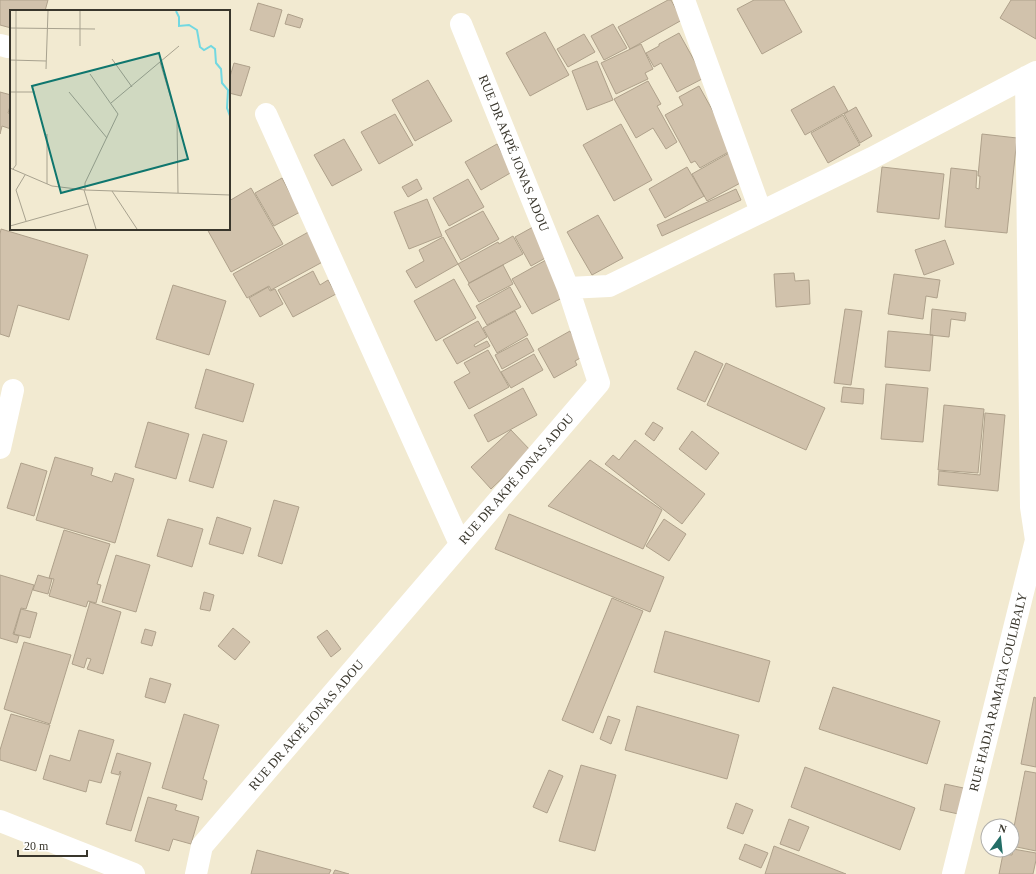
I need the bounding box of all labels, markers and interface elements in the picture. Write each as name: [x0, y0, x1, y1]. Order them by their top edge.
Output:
inset map: [10, 10, 230, 230]
street label: RUE DR AKPÉ JONAS ADOU: [476, 73, 553, 234]
street label: RUE DR AKPÉ JONAS ADOU: [455, 410, 577, 547]
street label: RUE HADJA RAMATA COULIBALY: [966, 590, 1030, 793]
street label: RUE DR AKPÉ JONAS ADOU: [245, 656, 367, 793]
north arrow: [980, 818, 1020, 858]
text: N: [997, 822, 1008, 835]
scale bar: [18, 832, 87, 858]
text: 20 m: [24, 839, 49, 853]

